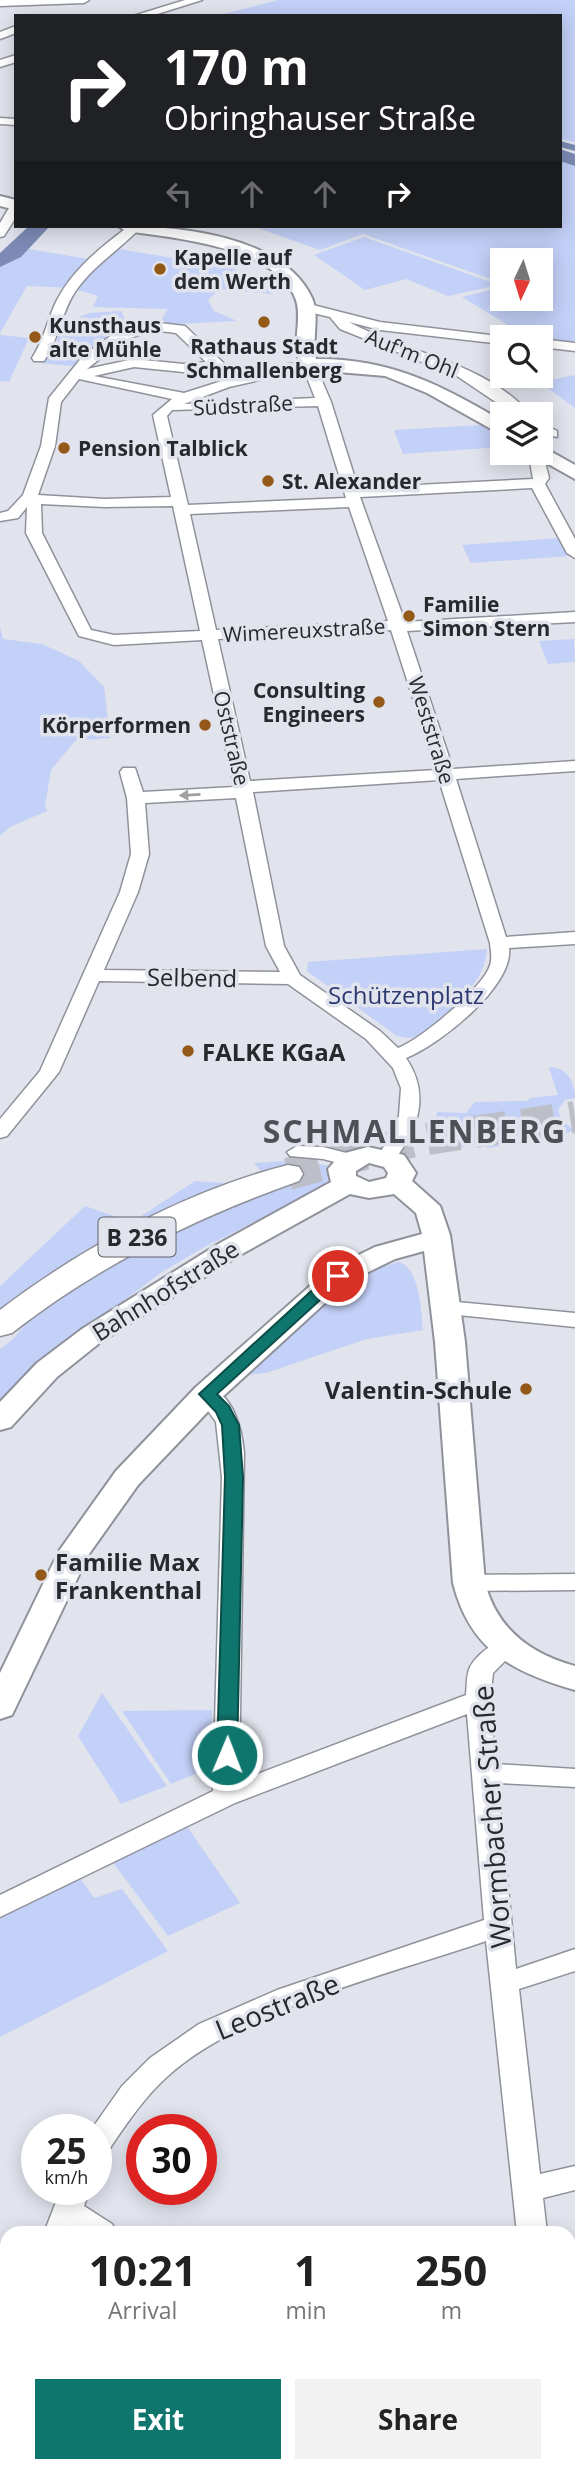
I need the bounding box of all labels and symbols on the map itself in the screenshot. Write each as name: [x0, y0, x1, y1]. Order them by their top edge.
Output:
place label: Kapelle auf dem Werth: [174, 243, 293, 295]
north arrow: [490, 248, 553, 312]
marker: Kapelle auf dem Werth: [152, 261, 168, 277]
place label: Kunsthaus alte Mühle: [49, 311, 161, 363]
marker: Rathaus Stadt Schmallenberg: [256, 314, 272, 330]
street label: Auf'm Ohl: [362, 322, 462, 384]
marker: Kunsthaus alte Mühle: [27, 329, 43, 345]
place label: Rathaus Stadt Schmallenberg: [186, 332, 342, 384]
street label: Südstraße: [192, 388, 294, 422]
place label: Pension Talblick: [78, 434, 249, 462]
marker: Pension Talblick: [56, 440, 72, 456]
place label: St. Alexander: [282, 467, 422, 495]
marker: St. Alexander: [260, 473, 276, 489]
place label: Familie Simon Stern: [423, 590, 550, 642]
marker: Familie Simon Stern: [401, 608, 417, 624]
street label: Wimereuxstraße: [222, 612, 386, 648]
street label: Weststraße: [402, 673, 462, 787]
place label: Consulting Engineers: [253, 676, 365, 728]
street label: Oststraße: [208, 688, 256, 788]
marker: Consulting Engineers: [371, 694, 387, 710]
place label: Körperformen: [42, 711, 191, 739]
marker: Körperformen: [197, 717, 213, 733]
one-way arrow: [179, 790, 201, 801]
street label: Selbend: [147, 960, 237, 994]
park label: Schützenplatz: [328, 978, 484, 1011]
place label: FALKE KGaA: [202, 1035, 346, 1068]
marker: FALKE KGaA: [180, 1043, 196, 1059]
district label: SCHMALLENBERG: [263, 1109, 567, 1152]
road number: B 236: [99, 1218, 176, 1256]
street label: Bahnhofstraße: [85, 1232, 245, 1348]
pin: [308, 1246, 368, 1306]
place label: Valentin-Schule: [325, 1373, 512, 1406]
marker: Valentin-Schule: [518, 1381, 534, 1397]
place label: Familie Max Frankenthal: [55, 1545, 202, 1606]
marker: Familie Max Frankenthal: [33, 1567, 49, 1583]
street label: Wormbacher Straße: [463, 1684, 519, 1950]
position arrow: [190, 1718, 264, 1792]
street label: Leostraße: [209, 1964, 345, 2048]
speed limit sign: 30: [126, 2114, 217, 2205]

